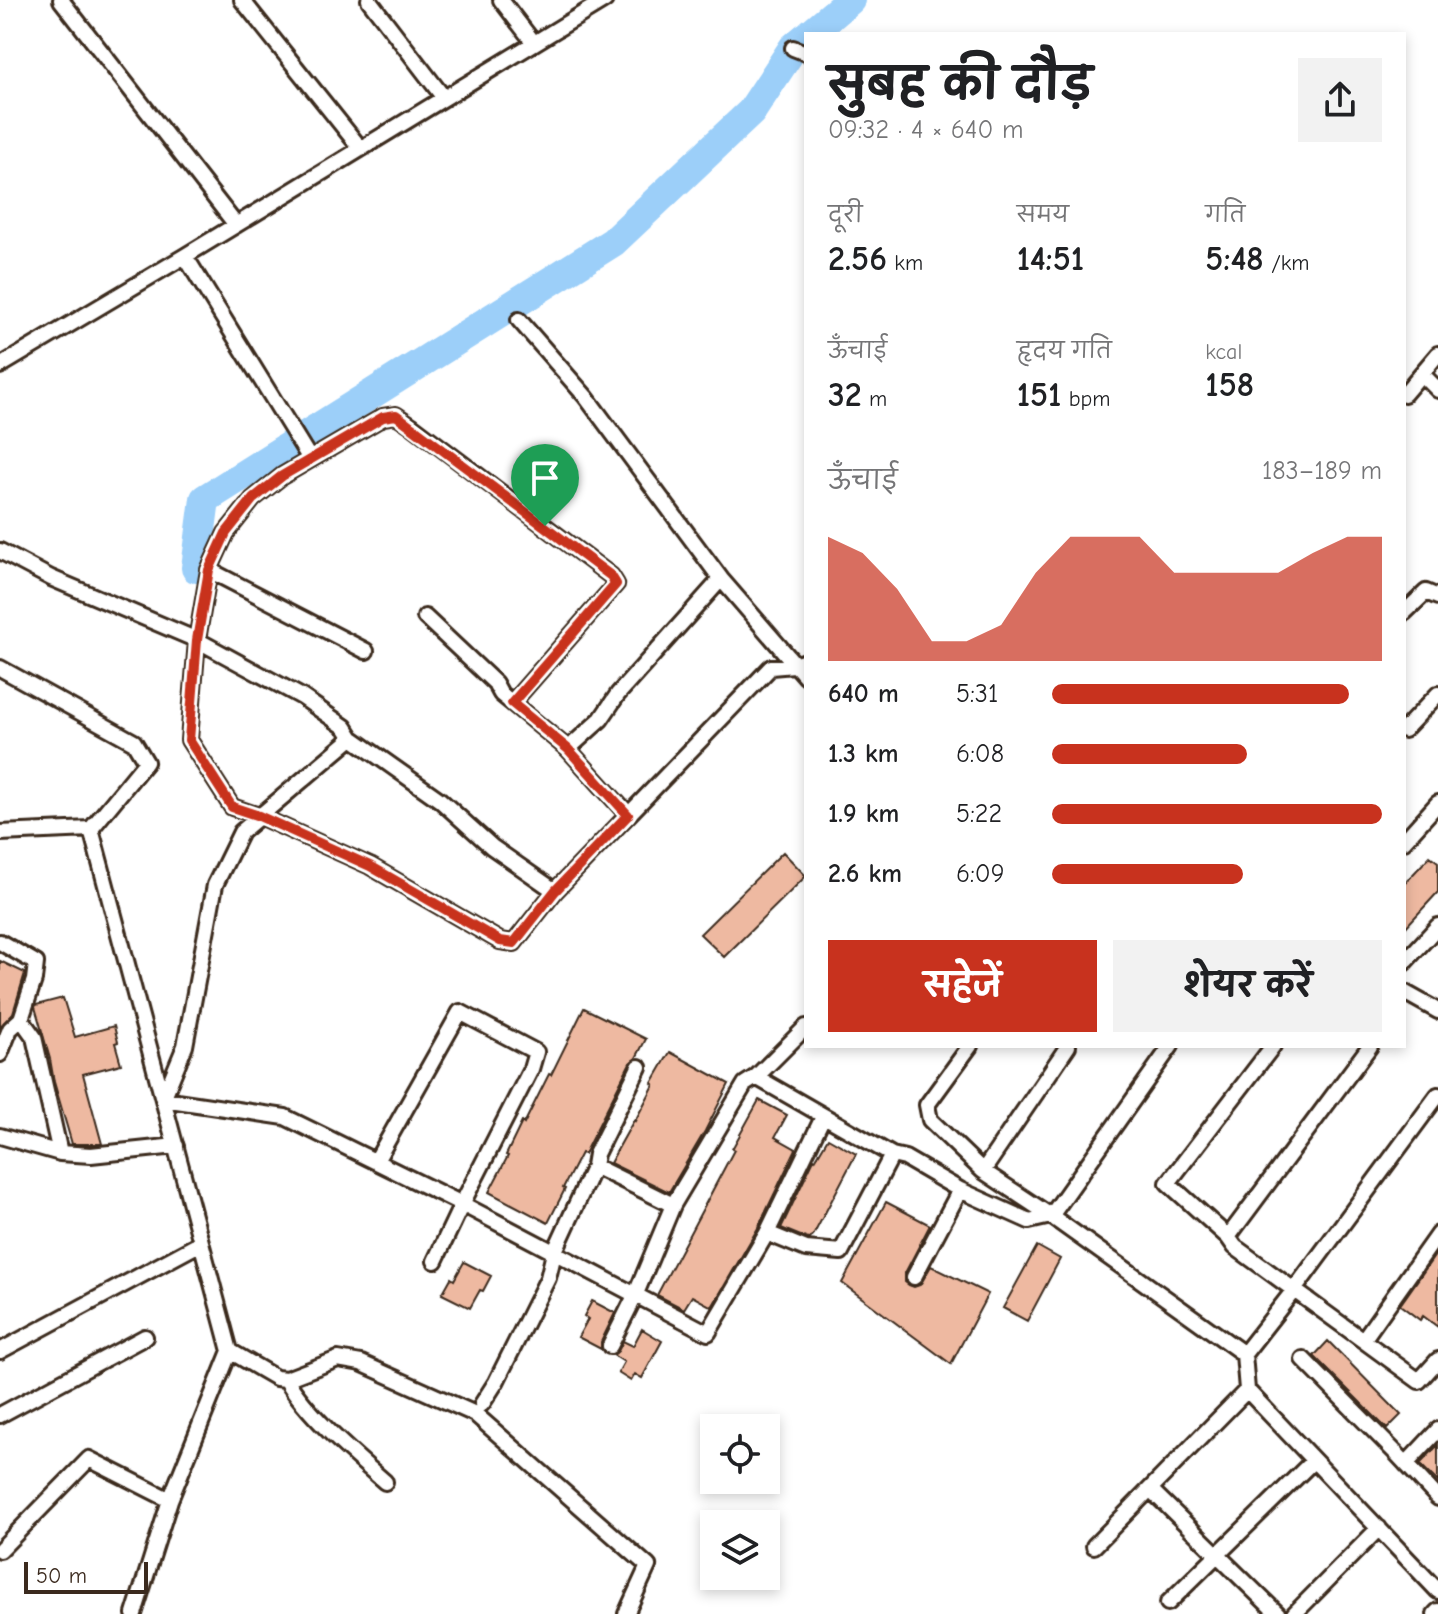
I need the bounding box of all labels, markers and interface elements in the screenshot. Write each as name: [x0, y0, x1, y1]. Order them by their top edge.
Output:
button: share: [1298, 58, 1382, 142]
text: सुबह की दौड़: [828, 59, 1092, 110]
text: 09:32 · 4 × 640 m: [828, 115, 1023, 145]
text: दूरी: [828, 202, 863, 228]
text: समय: [1017, 202, 1069, 228]
text: गति: [1205, 202, 1245, 228]
text: 2.56: [828, 239, 887, 279]
text: 14:51: [1017, 239, 1084, 279]
text: 5:48: [1205, 239, 1264, 279]
text: km: [887, 250, 923, 276]
text: /km: [1264, 250, 1310, 276]
text: ऊँचाई: [828, 338, 887, 364]
text: हृदय गति: [1017, 338, 1112, 364]
text: kcal: [1205, 339, 1242, 365]
text: 158: [1205, 365, 1254, 405]
text: 32: [828, 375, 862, 415]
text: 151: [1017, 375, 1061, 415]
text: m: [862, 386, 887, 412]
text: bpm: [1061, 386, 1110, 412]
pin: [511, 444, 579, 526]
icon: arrive: [523, 456, 567, 500]
text: 183–189 m: [1262, 456, 1382, 486]
text: ऊँचाई: [828, 466, 898, 496]
text: 640 m: [828, 679, 899, 709]
text: 5:31: [956, 679, 998, 709]
text: 1.3 km: [828, 739, 898, 769]
text: 6:08: [956, 739, 1004, 769]
text: 1.9 km: [828, 799, 899, 829]
text: 5:22: [956, 799, 1002, 829]
text: 2.6 km: [828, 859, 902, 889]
text: 6:09: [956, 859, 1004, 889]
button: सहेजें: [828, 940, 1097, 1032]
button: शेयर करें: [1113, 940, 1382, 1032]
map controls: [700, 1414, 780, 1590]
button: locate: [700, 1414, 780, 1494]
button: layers: [700, 1510, 780, 1590]
scale bar: [24, 1558, 148, 1594]
text: 50 m: [36, 1563, 87, 1589]

